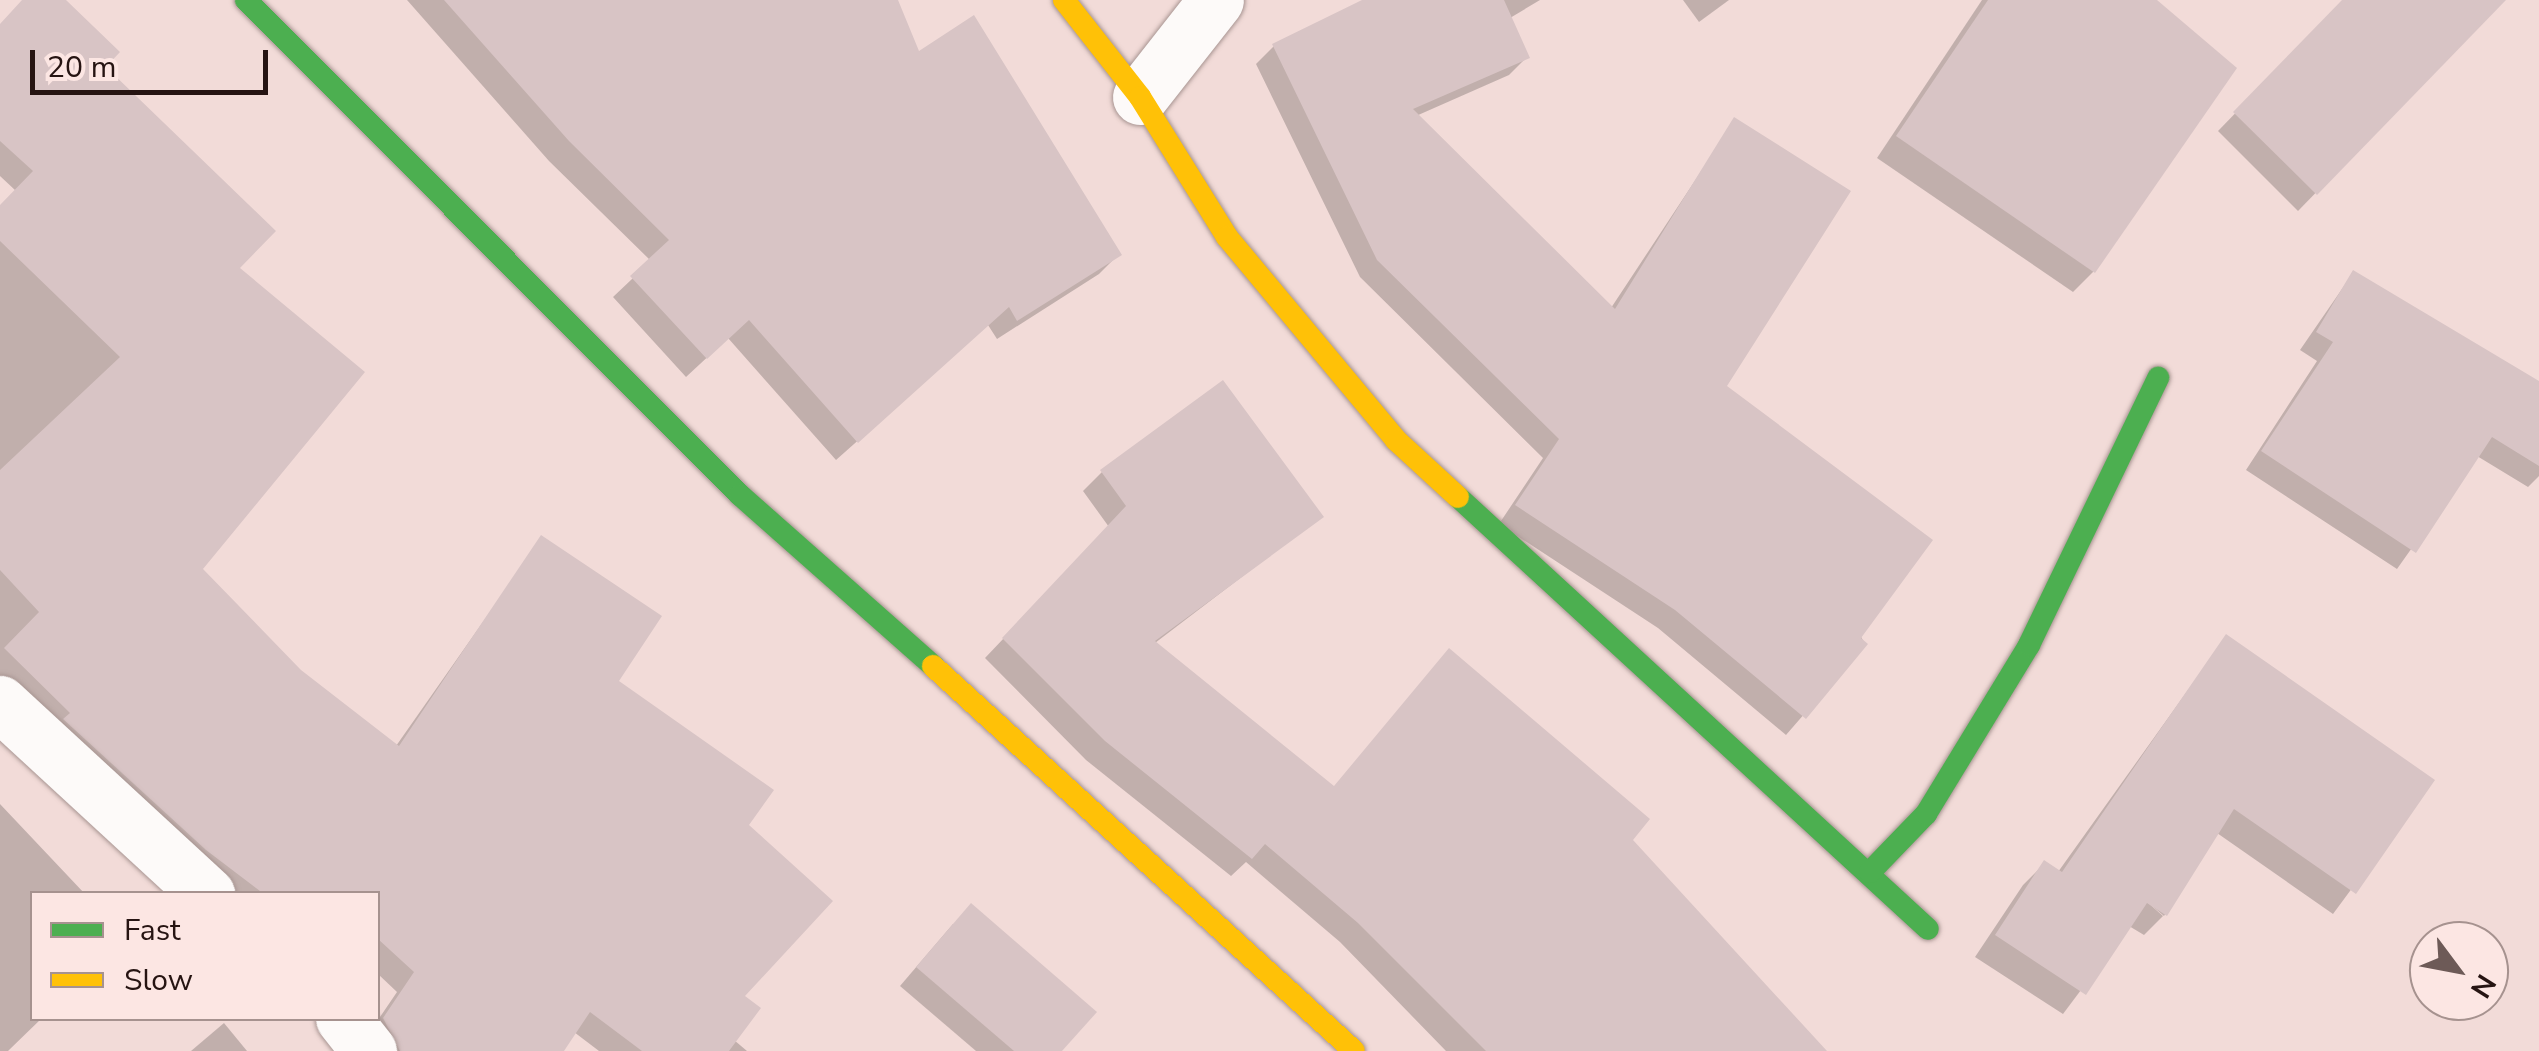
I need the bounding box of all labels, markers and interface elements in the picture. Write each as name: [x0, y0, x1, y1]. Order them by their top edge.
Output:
scale bar: [35, 30, 272, 92]
text: 20 m: [47, 47, 116, 88]
legend: [30, 891, 380, 1021]
text: Fast: [124, 910, 181, 951]
north arrow: [2409, 921, 2509, 1021]
text: Slow: [124, 960, 193, 1001]
text: N: [2461, 967, 2504, 1005]

